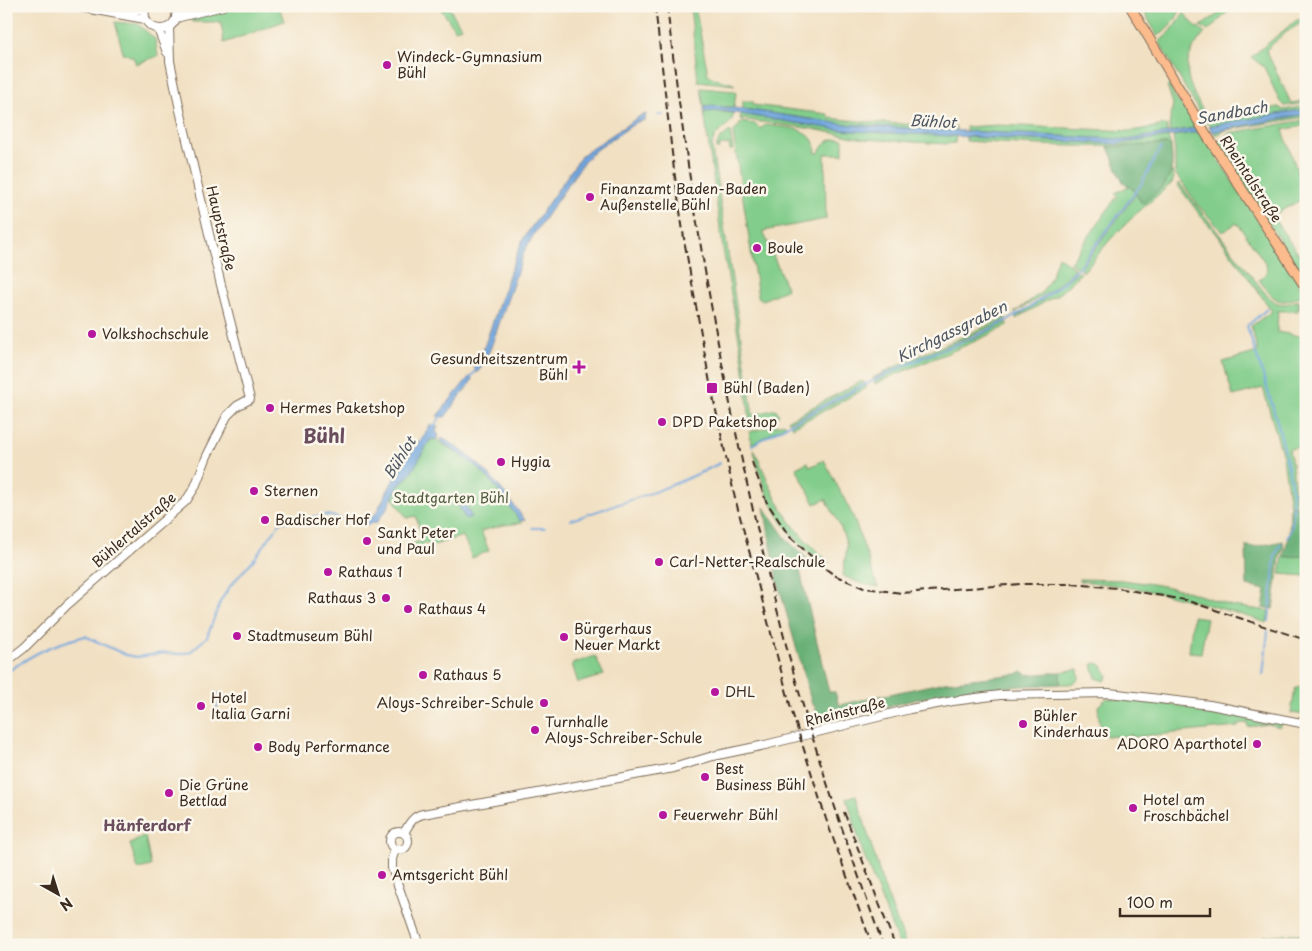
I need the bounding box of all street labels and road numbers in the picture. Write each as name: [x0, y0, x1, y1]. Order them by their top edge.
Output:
street label: Rheintalstraße: [1215, 131, 1287, 226]
street label: Hauptstraße: [202, 183, 241, 272]
street label: Bühlertalstraße: [87, 487, 180, 572]
street label: Rheinstraße: [803, 691, 887, 732]

